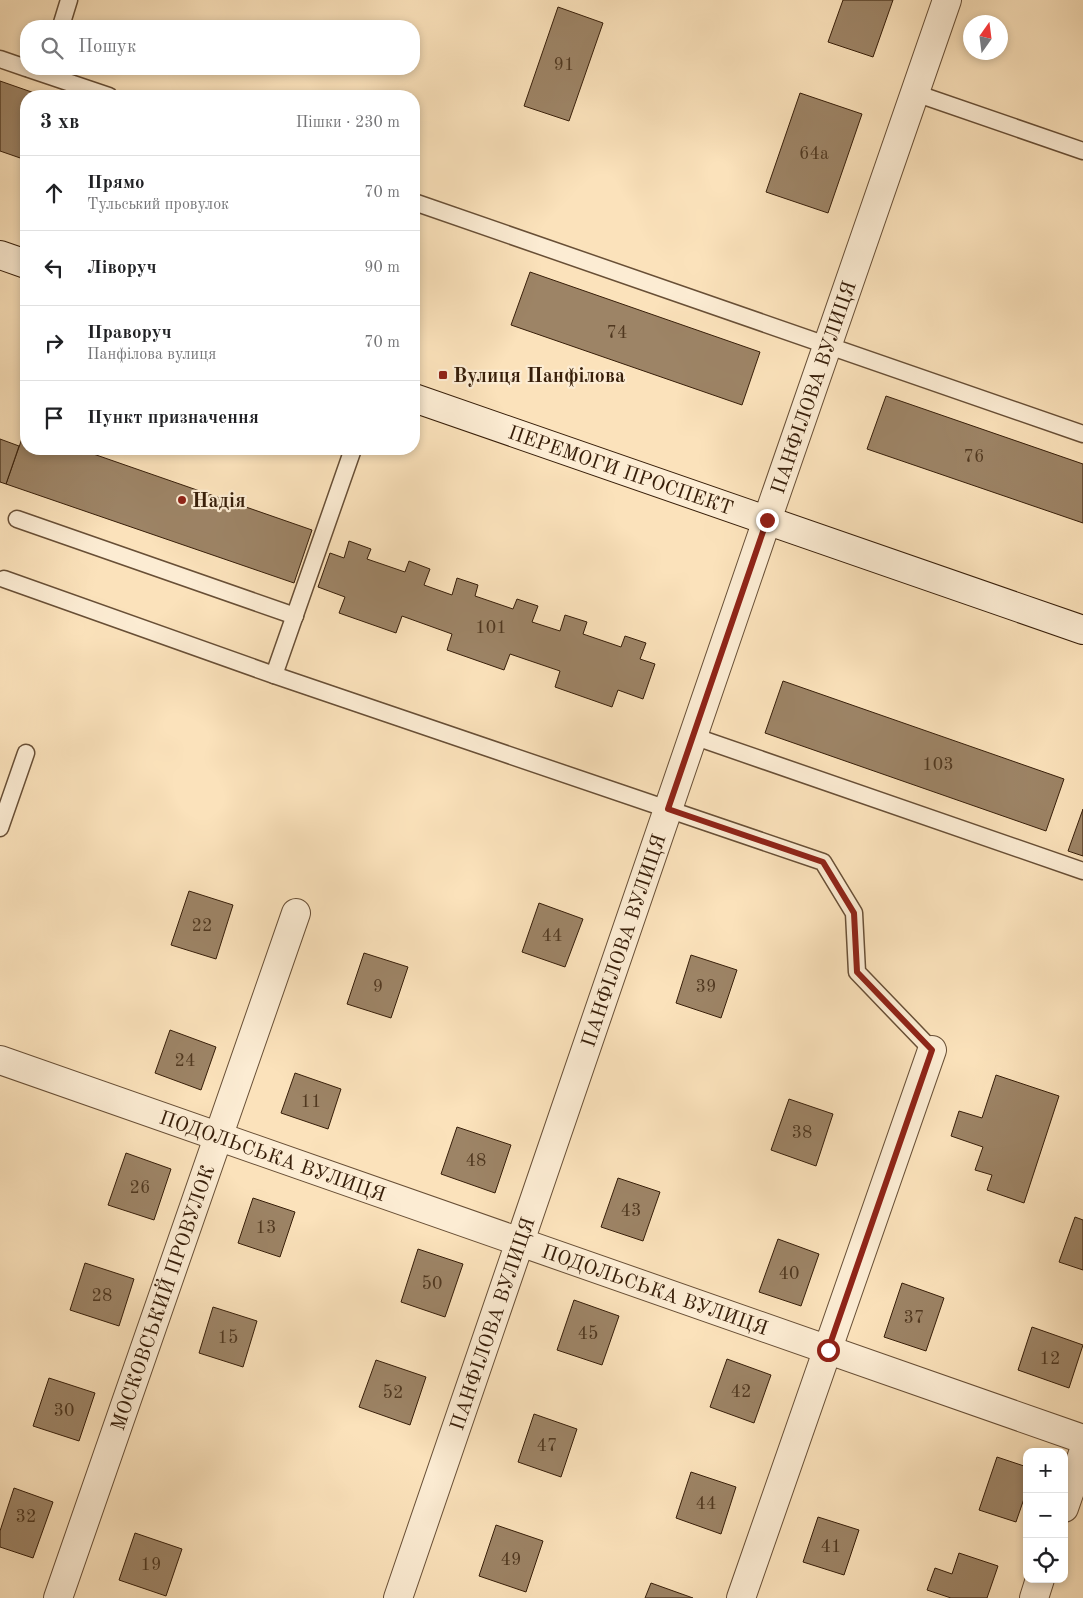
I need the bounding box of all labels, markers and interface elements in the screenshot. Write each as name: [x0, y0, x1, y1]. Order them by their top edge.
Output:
north arrow: [963, 15, 1008, 60]
search box: [20, 20, 420, 75]
icon: search: [38, 34, 66, 62]
text: Пошук: [78, 38, 136, 57]
house number: 91: [554, 56, 574, 74]
text: 3 хв: [40, 112, 79, 133]
text: Пішки · 230 m: [296, 115, 400, 131]
house number: 64а: [799, 145, 829, 163]
text: Прямо: [87, 174, 145, 193]
icon: ahead: [40, 179, 68, 207]
text: 70 m: [364, 185, 400, 201]
text: Тульський провулок: [87, 197, 229, 213]
icon: left: [40, 254, 68, 282]
text: Ліворуч: [87, 259, 157, 278]
text: 90 m: [364, 260, 400, 276]
street label: ПАНФІЛОВА ВУЛИЦЯ: [769, 279, 861, 497]
text: Праворуч: [87, 324, 172, 343]
house number: 74: [607, 324, 627, 342]
icon: right: [40, 329, 68, 357]
text: 70 m: [364, 335, 400, 351]
text: Панфілова вулиця: [87, 347, 216, 363]
place label: Вулиця Панфілова: [453, 367, 625, 387]
marker: Вулиця Панфілова: [437, 369, 449, 381]
icon: arrive: [40, 404, 68, 432]
text: Пункт призначення: [87, 409, 259, 428]
street label: ПЕРЕМОГИ ПРОСПЕКТ: [505, 423, 735, 520]
house number: 76: [964, 448, 984, 466]
place label: Надiя: [192, 492, 246, 512]
marker: Надiя: [176, 494, 188, 506]
route end: [756, 509, 779, 532]
house number: 101: [475, 619, 507, 637]
house number: 103: [922, 756, 954, 774]
street label: ПАНФІЛОВА ВУЛИЦЯ: [579, 832, 671, 1050]
house number: 22: [192, 917, 212, 935]
house number: 44: [542, 927, 562, 945]
house number: 9: [373, 978, 383, 996]
house number: 39: [696, 978, 716, 996]
house number: 24: [175, 1052, 195, 1070]
house number: 11: [301, 1093, 321, 1111]
street label: ПОДОЛЬСЬКА ВУЛИЦЯ: [156, 1109, 388, 1206]
house number: 38: [792, 1124, 812, 1142]
house number: 48: [466, 1152, 486, 1170]
street label: МОСКОВСЬКИЙ ПРОВУЛОК: [109, 1163, 220, 1434]
house number: 26: [130, 1179, 150, 1197]
house number: 43: [621, 1202, 641, 1220]
street label: ПАНФІЛОВА ВУЛИЦЯ: [448, 1215, 540, 1433]
house number: 13: [256, 1219, 276, 1237]
street label: ПОДОЛЬСЬКА ВУЛИЦЯ: [539, 1242, 770, 1340]
house number: 40: [779, 1265, 799, 1283]
house number: 50: [422, 1275, 442, 1293]
house number: 28: [92, 1287, 112, 1305]
house number: 37: [904, 1309, 924, 1327]
house number: 45: [578, 1325, 598, 1343]
house number: 15: [218, 1329, 238, 1347]
route start: [817, 1339, 840, 1362]
house number: 12: [1040, 1350, 1060, 1368]
house number: 42: [731, 1383, 751, 1401]
house number: 52: [383, 1384, 403, 1402]
house number: 30: [54, 1402, 74, 1420]
house number: 47: [537, 1437, 557, 1455]
map controls: [1023, 1448, 1068, 1583]
button: +: [1023, 1448, 1068, 1493]
button: −: [1023, 1493, 1068, 1538]
house number: 44: [696, 1495, 716, 1513]
house number: 32: [16, 1508, 36, 1526]
house number: 41: [821, 1538, 841, 1556]
button: locate: [1023, 1538, 1068, 1583]
house number: 49: [501, 1551, 521, 1569]
house number: 19: [141, 1556, 161, 1574]

